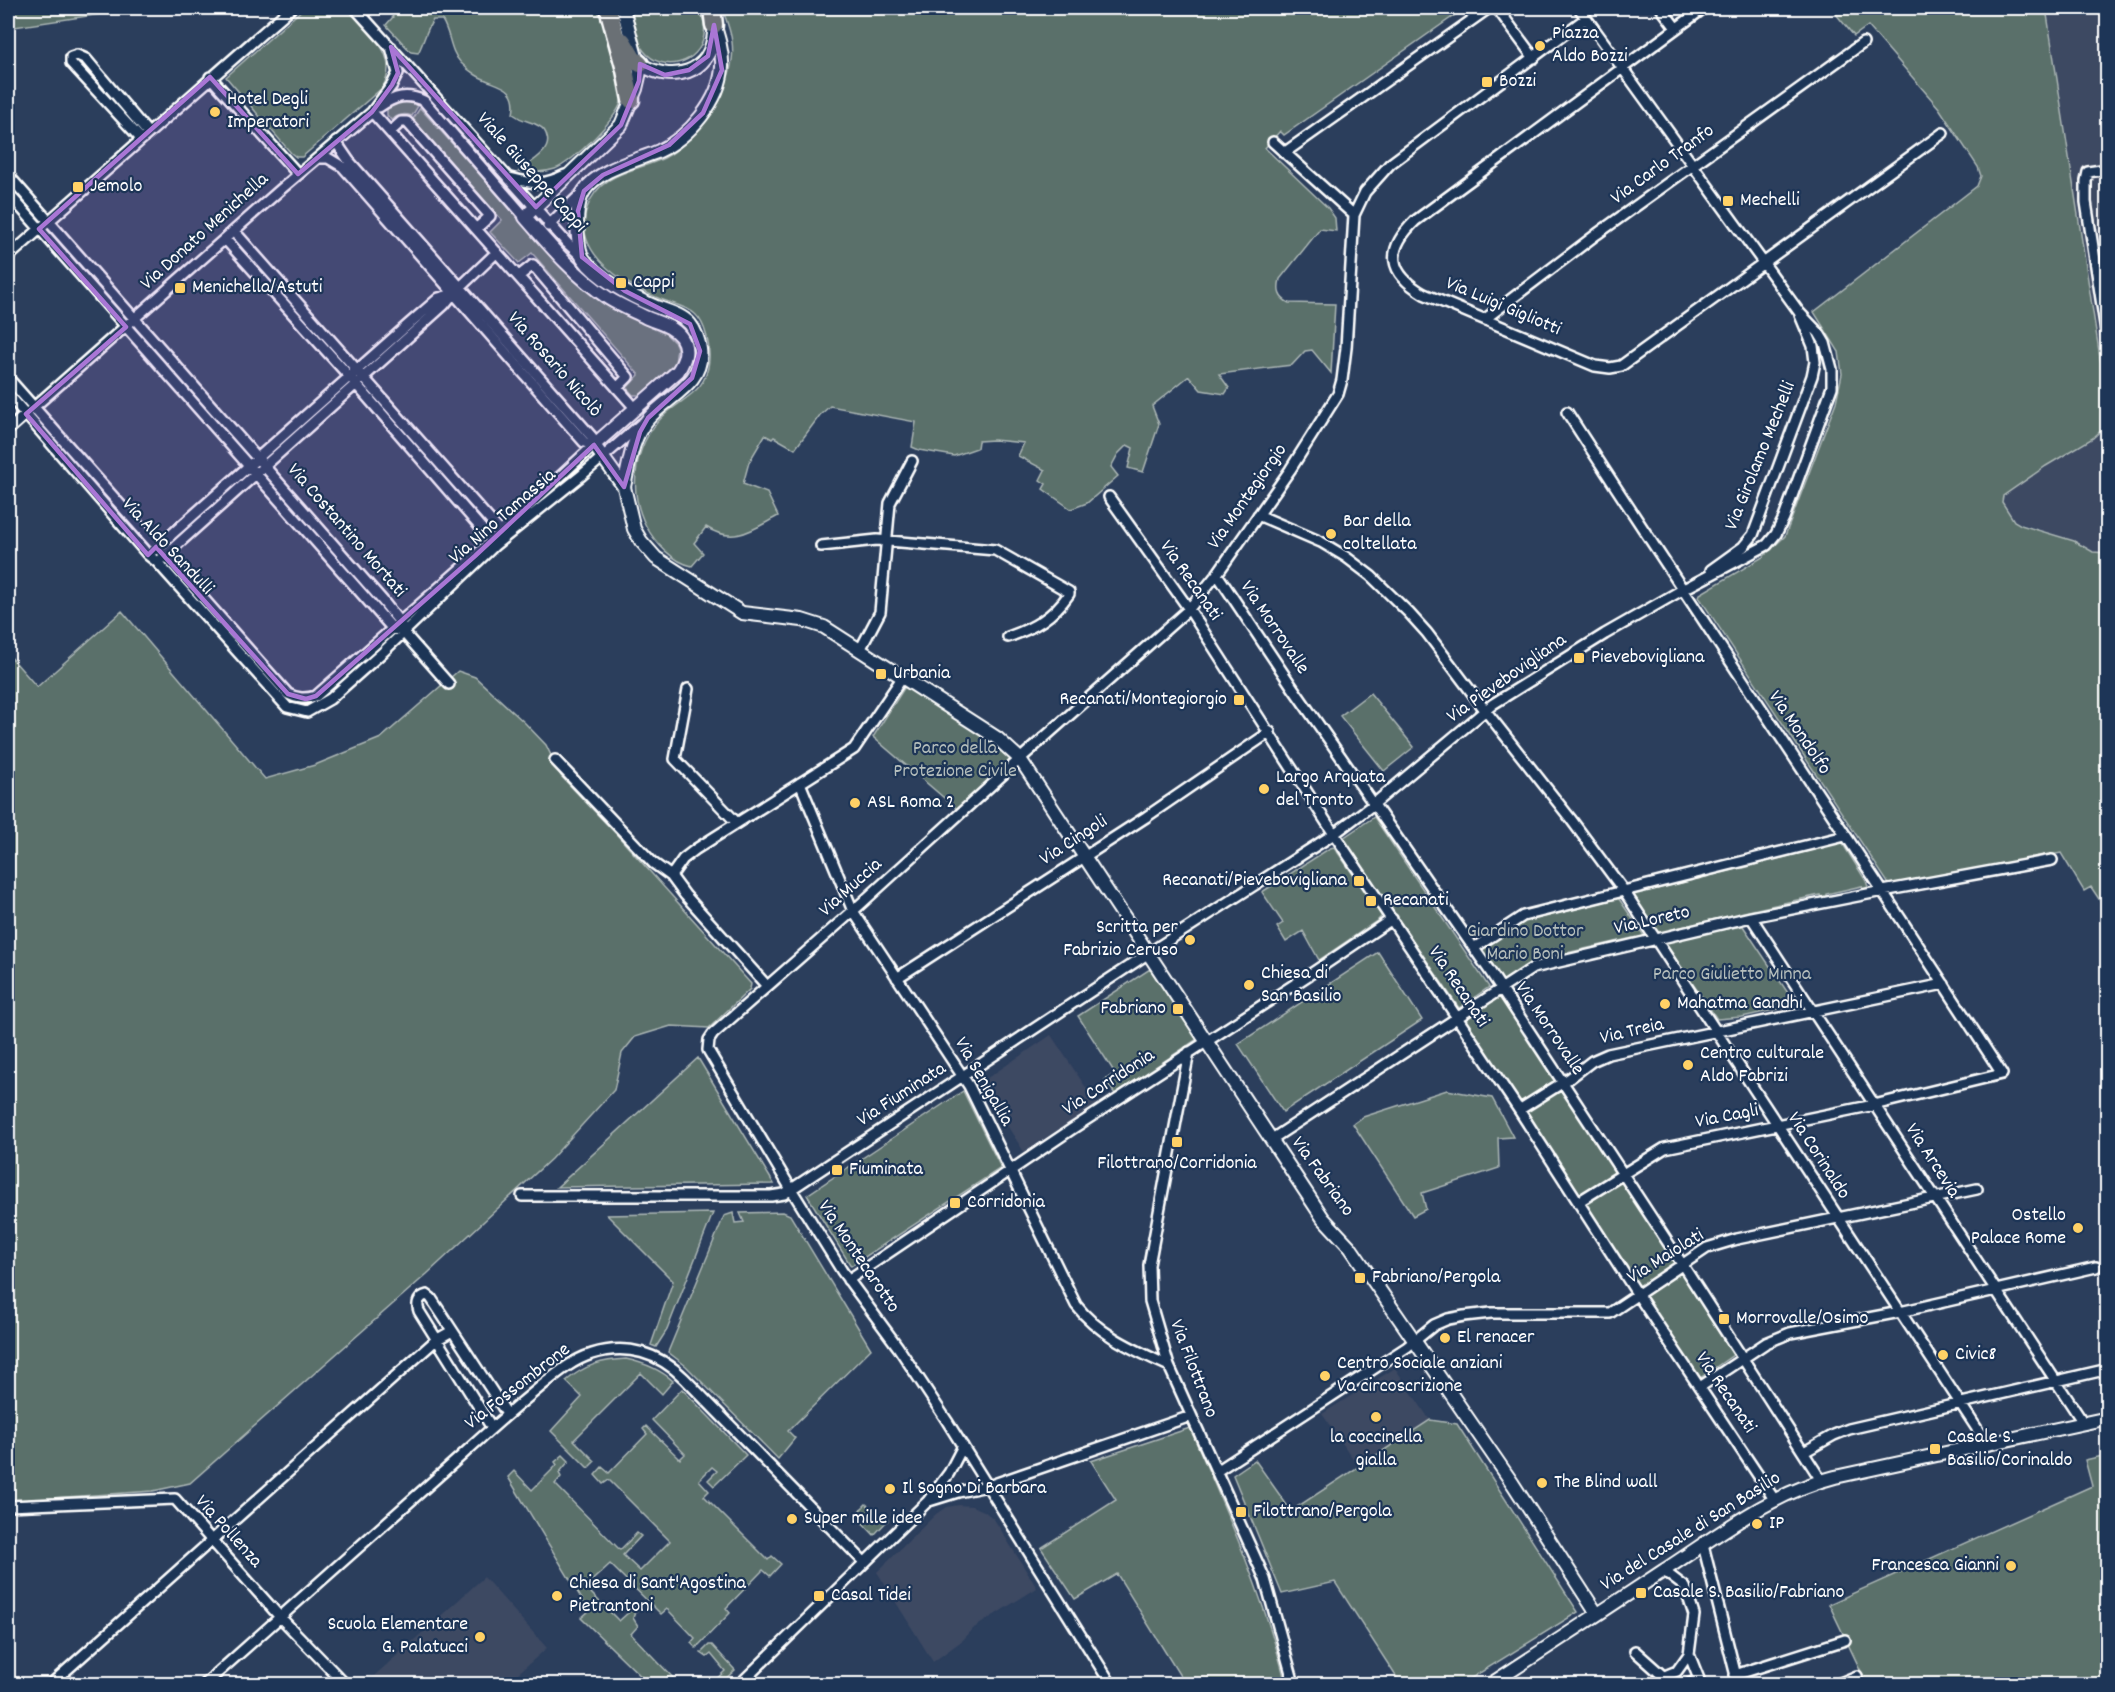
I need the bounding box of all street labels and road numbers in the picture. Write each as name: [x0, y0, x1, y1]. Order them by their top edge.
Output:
street label: Viale Giuseppe Cappi: [469, 107, 593, 240]
street label: Via Carlo Tranfo: [1605, 118, 1721, 212]
street label: Via Donato Menichella: [135, 166, 276, 297]
street label: Via Luigi Gigliotti: [1441, 270, 1565, 344]
street label: Via Rosario Nicolò: [500, 306, 608, 424]
street label: Via Girolamo Mechelli: [1718, 377, 1804, 535]
street label: Via Montegiorgio: [1201, 438, 1295, 556]
street label: Via Costantino Mortati: [280, 458, 413, 605]
street label: Via Nino Tamassia: [443, 462, 563, 571]
street label: Via Aldo Sandulli: [114, 492, 220, 602]
street label: Via Recanati: [1152, 535, 1228, 627]
street label: Via Morrovalle: [1232, 576, 1316, 681]
street label: Via Pievebovigliana: [1441, 627, 1573, 731]
street label: Via Mondolfo: [1761, 685, 1838, 781]
street label: Via Cingoli: [1034, 808, 1114, 873]
street label: Via Muccia: [813, 852, 889, 924]
street label: Via Loreto: [1611, 899, 1693, 943]
street label: Via Recanati: [1420, 941, 1496, 1034]
street label: Via Morrovalle: [1507, 977, 1591, 1082]
street label: Via Treia: [1597, 1011, 1667, 1053]
street label: Via Senigallia: [946, 1032, 1020, 1132]
street label: Via Corridonia: [1057, 1042, 1161, 1123]
street label: Via Fiuminata: [852, 1055, 953, 1134]
street label: Via Cagli: [1693, 1097, 1761, 1137]
street label: Via Corinaldo: [1779, 1107, 1857, 1205]
street label: Via Arcevia: [1897, 1118, 1967, 1204]
street label: Via Fabriano: [1283, 1131, 1361, 1223]
street label: Via Montecarotto: [810, 1195, 906, 1319]
street label: Via Maiolati: [1622, 1222, 1710, 1292]
street label: Via Filottrano: [1161, 1316, 1225, 1422]
street label: Via Fossombrone: [459, 1337, 577, 1437]
street label: Via Recanati: [1687, 1347, 1763, 1440]
street label: Via del Casale di San Basilio: [1595, 1465, 1787, 1599]
street label: Via Pollenza: [188, 1489, 269, 1575]

